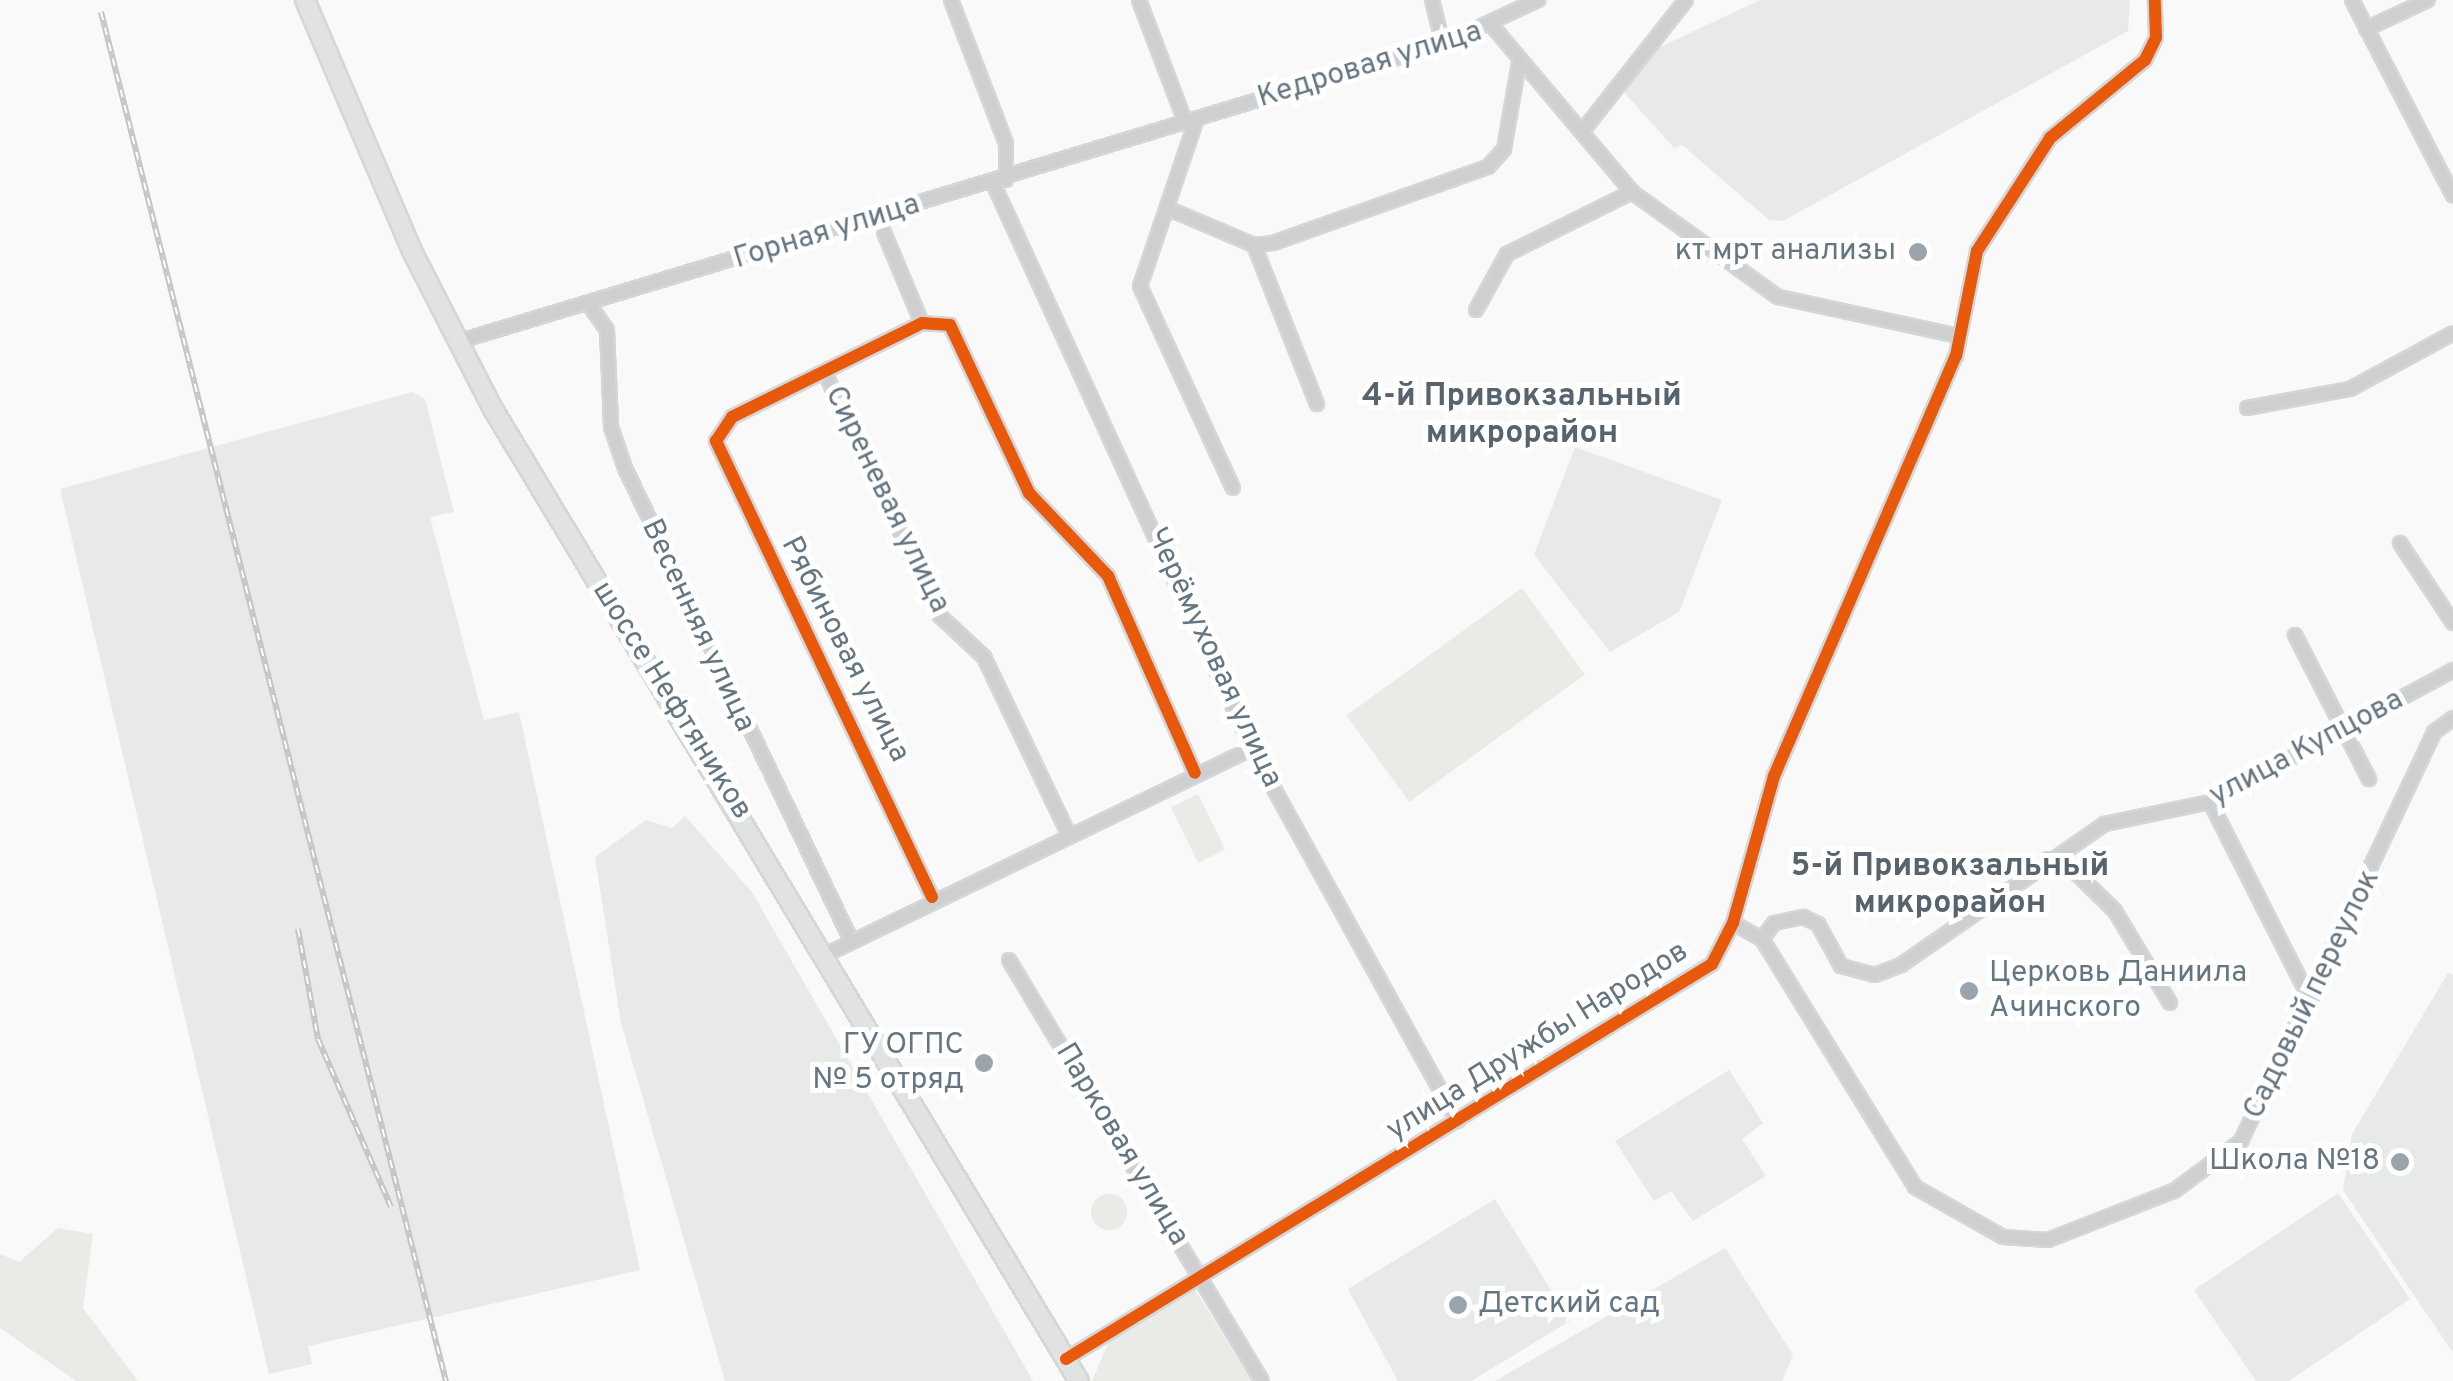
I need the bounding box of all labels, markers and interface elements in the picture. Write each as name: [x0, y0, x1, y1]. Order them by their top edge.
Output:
street label: Кедровая улица: [1254, 15, 1486, 117]
street label: Горная улица: [730, 188, 924, 278]
place label: кт мрт анализы: [1675, 234, 1896, 270]
marker: кт мрт анализы: [1905, 239, 1931, 265]
district label: 4-й Привокзальный микрорайон: [1362, 379, 1682, 454]
street label: Сиреневая улица: [816, 381, 956, 619]
street label: Весенняя улица: [632, 514, 762, 738]
street label: Черёмуховая улица: [1137, 522, 1289, 794]
street label: Рябиновая улица: [772, 531, 916, 769]
street label: шоссе Нефтяников: [583, 575, 759, 827]
street label: улица Купцова: [2204, 683, 2410, 815]
district label: 5-й Привокзальный микрорайон: [1791, 849, 2109, 924]
street label: Садовый переулок: [2237, 865, 2389, 1125]
street label: улица Дружбы Народов: [1381, 934, 1695, 1150]
place label: Церковь Даниила Ачинского: [1989, 956, 2247, 1026]
marker: Церковь Даниила Ачинского: [1958, 980, 1980, 1002]
place label: ГУ ОГПС № 5 отряд: [812, 1028, 964, 1098]
street label: Парковая улица: [1046, 1037, 1196, 1253]
marker: ГУ ОГПС № 5 отряд: [973, 1052, 995, 1074]
place label: Школа №18: [2209, 1144, 2380, 1180]
marker: Школа №18: [2389, 1151, 2411, 1173]
place label: Детский сад: [1478, 1287, 1660, 1323]
marker: Детский сад: [1447, 1294, 1469, 1316]

